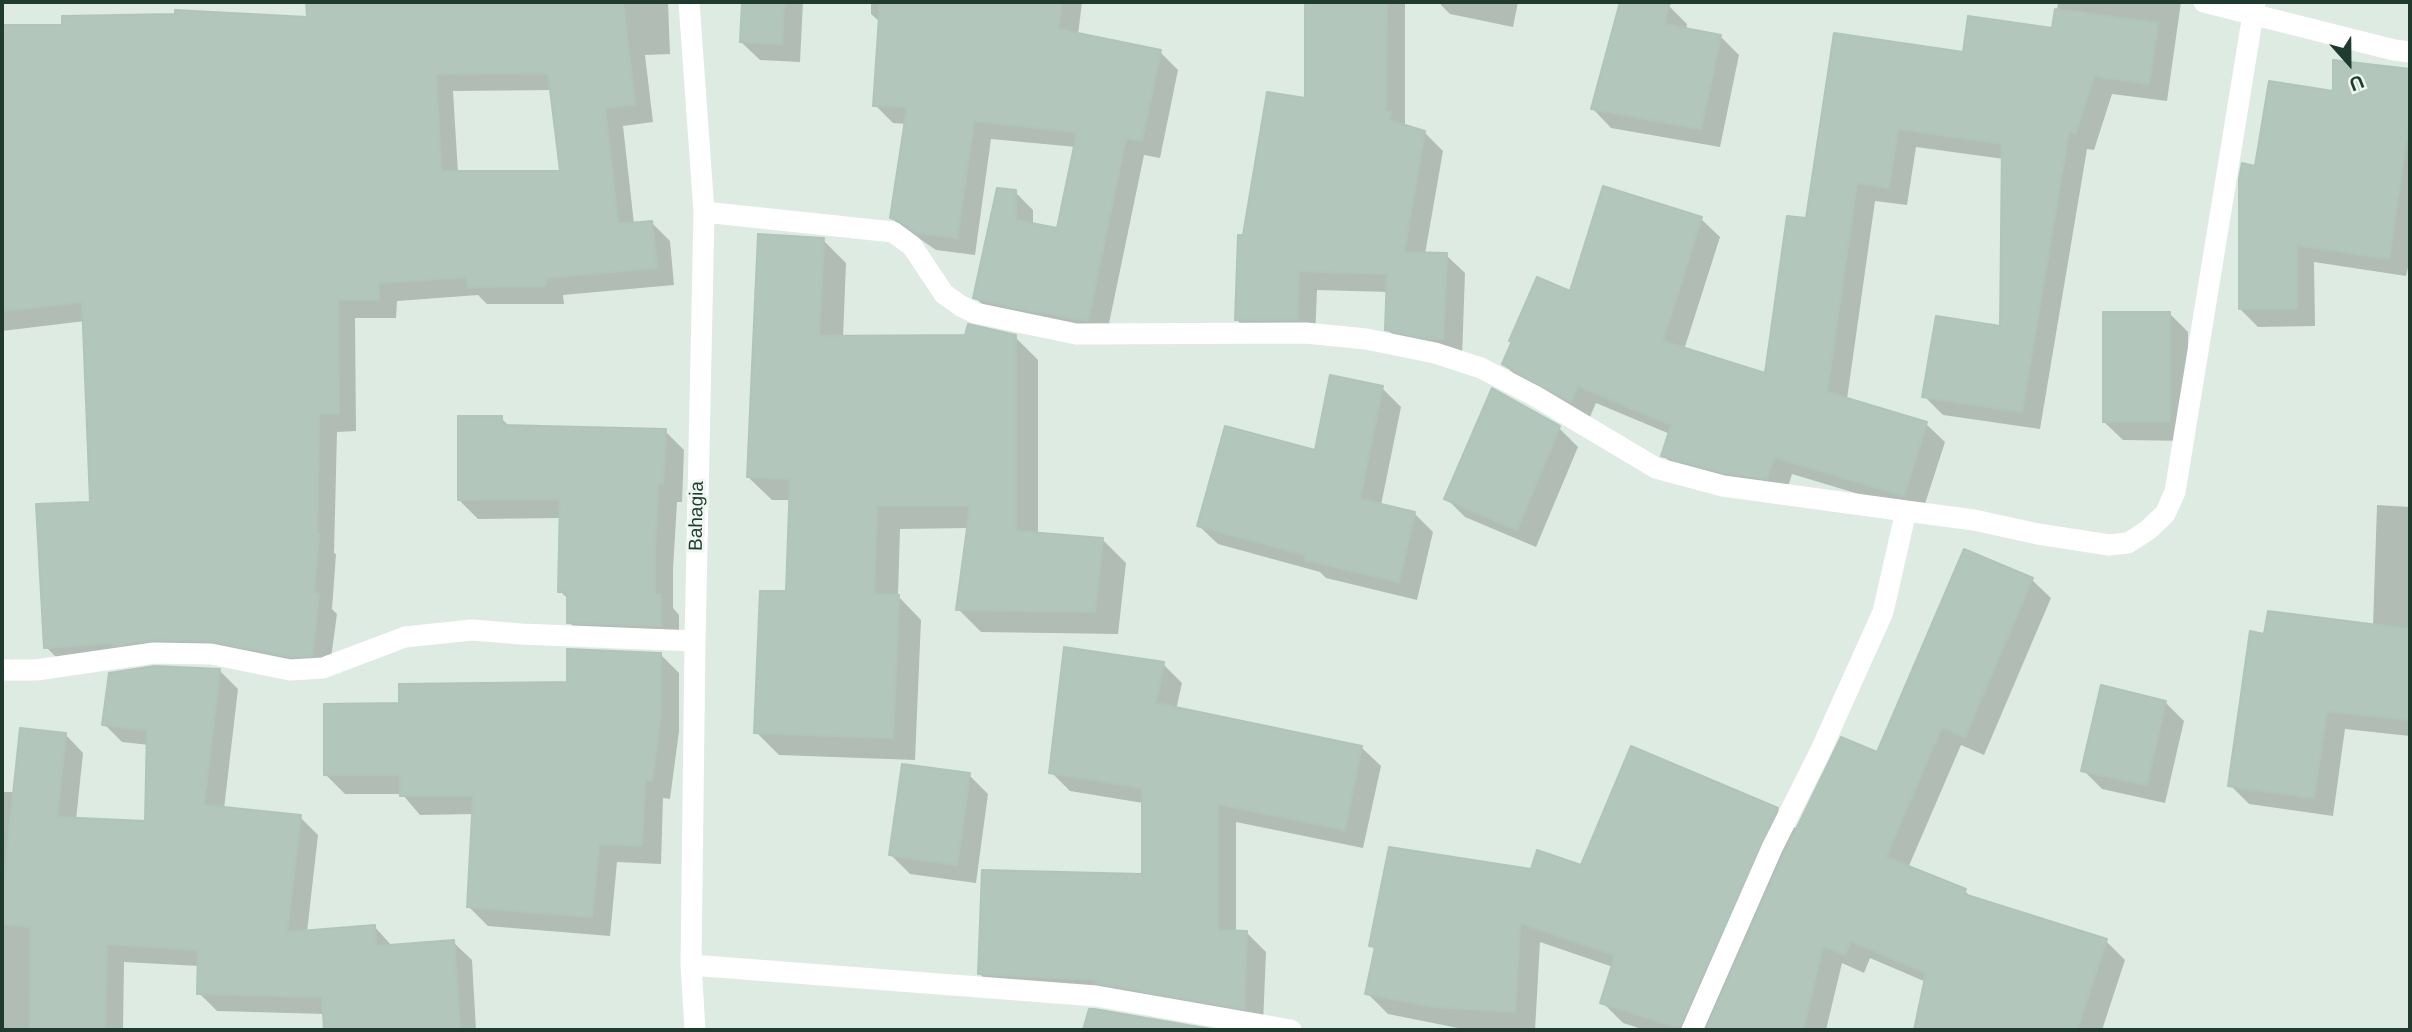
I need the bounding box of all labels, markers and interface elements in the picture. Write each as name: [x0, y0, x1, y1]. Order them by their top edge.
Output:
north arrow: [2314, 28, 2384, 98]
text: U: [2347, 71, 2367, 95]
street label: Bahagia: [685, 481, 709, 551]

